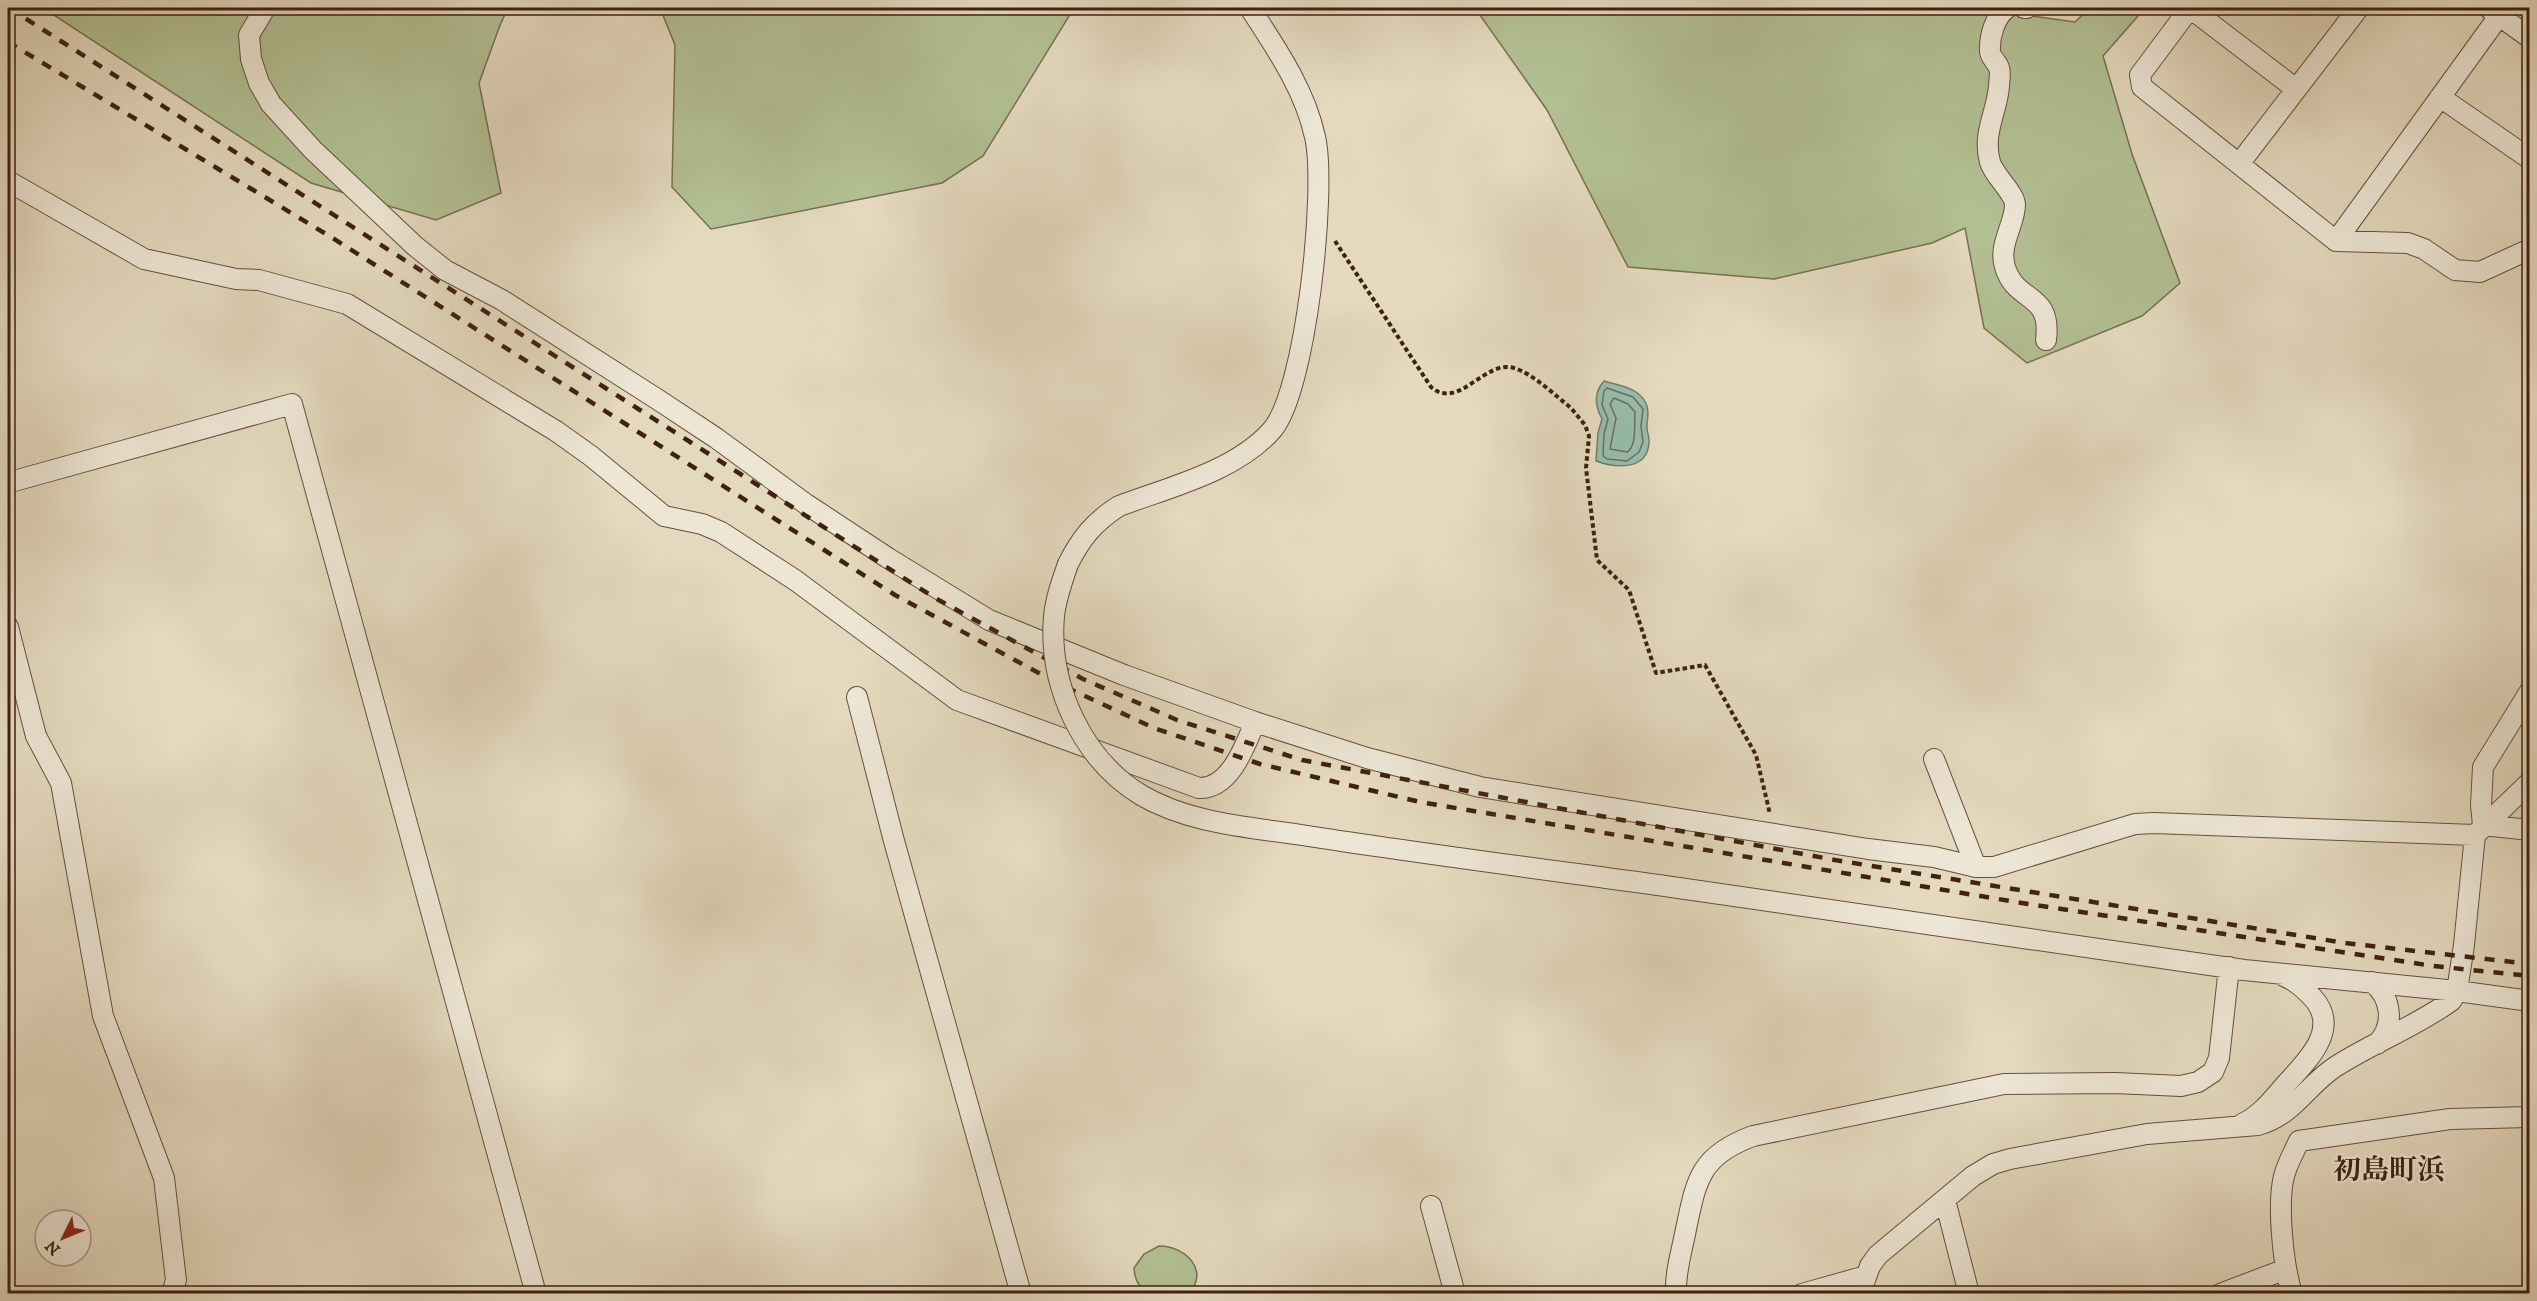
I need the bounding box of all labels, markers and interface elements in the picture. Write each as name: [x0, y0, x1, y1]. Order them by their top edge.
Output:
district label: 初島町浜: [2333, 1153, 2445, 1188]
north arrow: [33, 1208, 93, 1268]
text: N: [41, 1236, 65, 1259]

